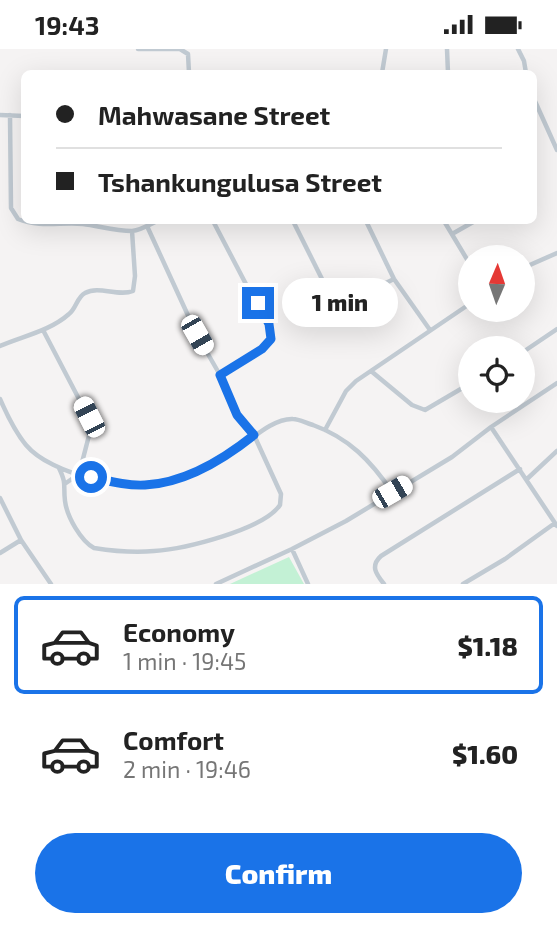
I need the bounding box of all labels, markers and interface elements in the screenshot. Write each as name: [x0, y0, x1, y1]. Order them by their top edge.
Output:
text: 19:43: [35, 9, 100, 40]
text: Mahwasane Street: [98, 99, 330, 130]
text: Tshankungulusa Street: [98, 166, 382, 197]
north arrow: [458, 245, 536, 322]
map controls: [458, 245, 535, 413]
callout: 1 min: [282, 279, 398, 327]
route end: [242, 287, 274, 319]
text: 1 min: [312, 288, 368, 316]
car: [178, 312, 217, 358]
button: locate: [458, 336, 535, 413]
car: [71, 394, 108, 440]
route start: [75, 461, 107, 493]
car: [369, 472, 416, 512]
icon: car: [39, 614, 102, 677]
text: Economy: [123, 616, 235, 647]
text: $1.18: [457, 630, 518, 661]
text: 1 min · 19:45: [123, 647, 246, 675]
icon: car: [39, 722, 102, 785]
text: Comfort: [123, 724, 224, 755]
text: $1.60: [452, 738, 518, 769]
text: 2 min · 19:46: [123, 755, 251, 783]
button: Confirm: [35, 833, 522, 913]

